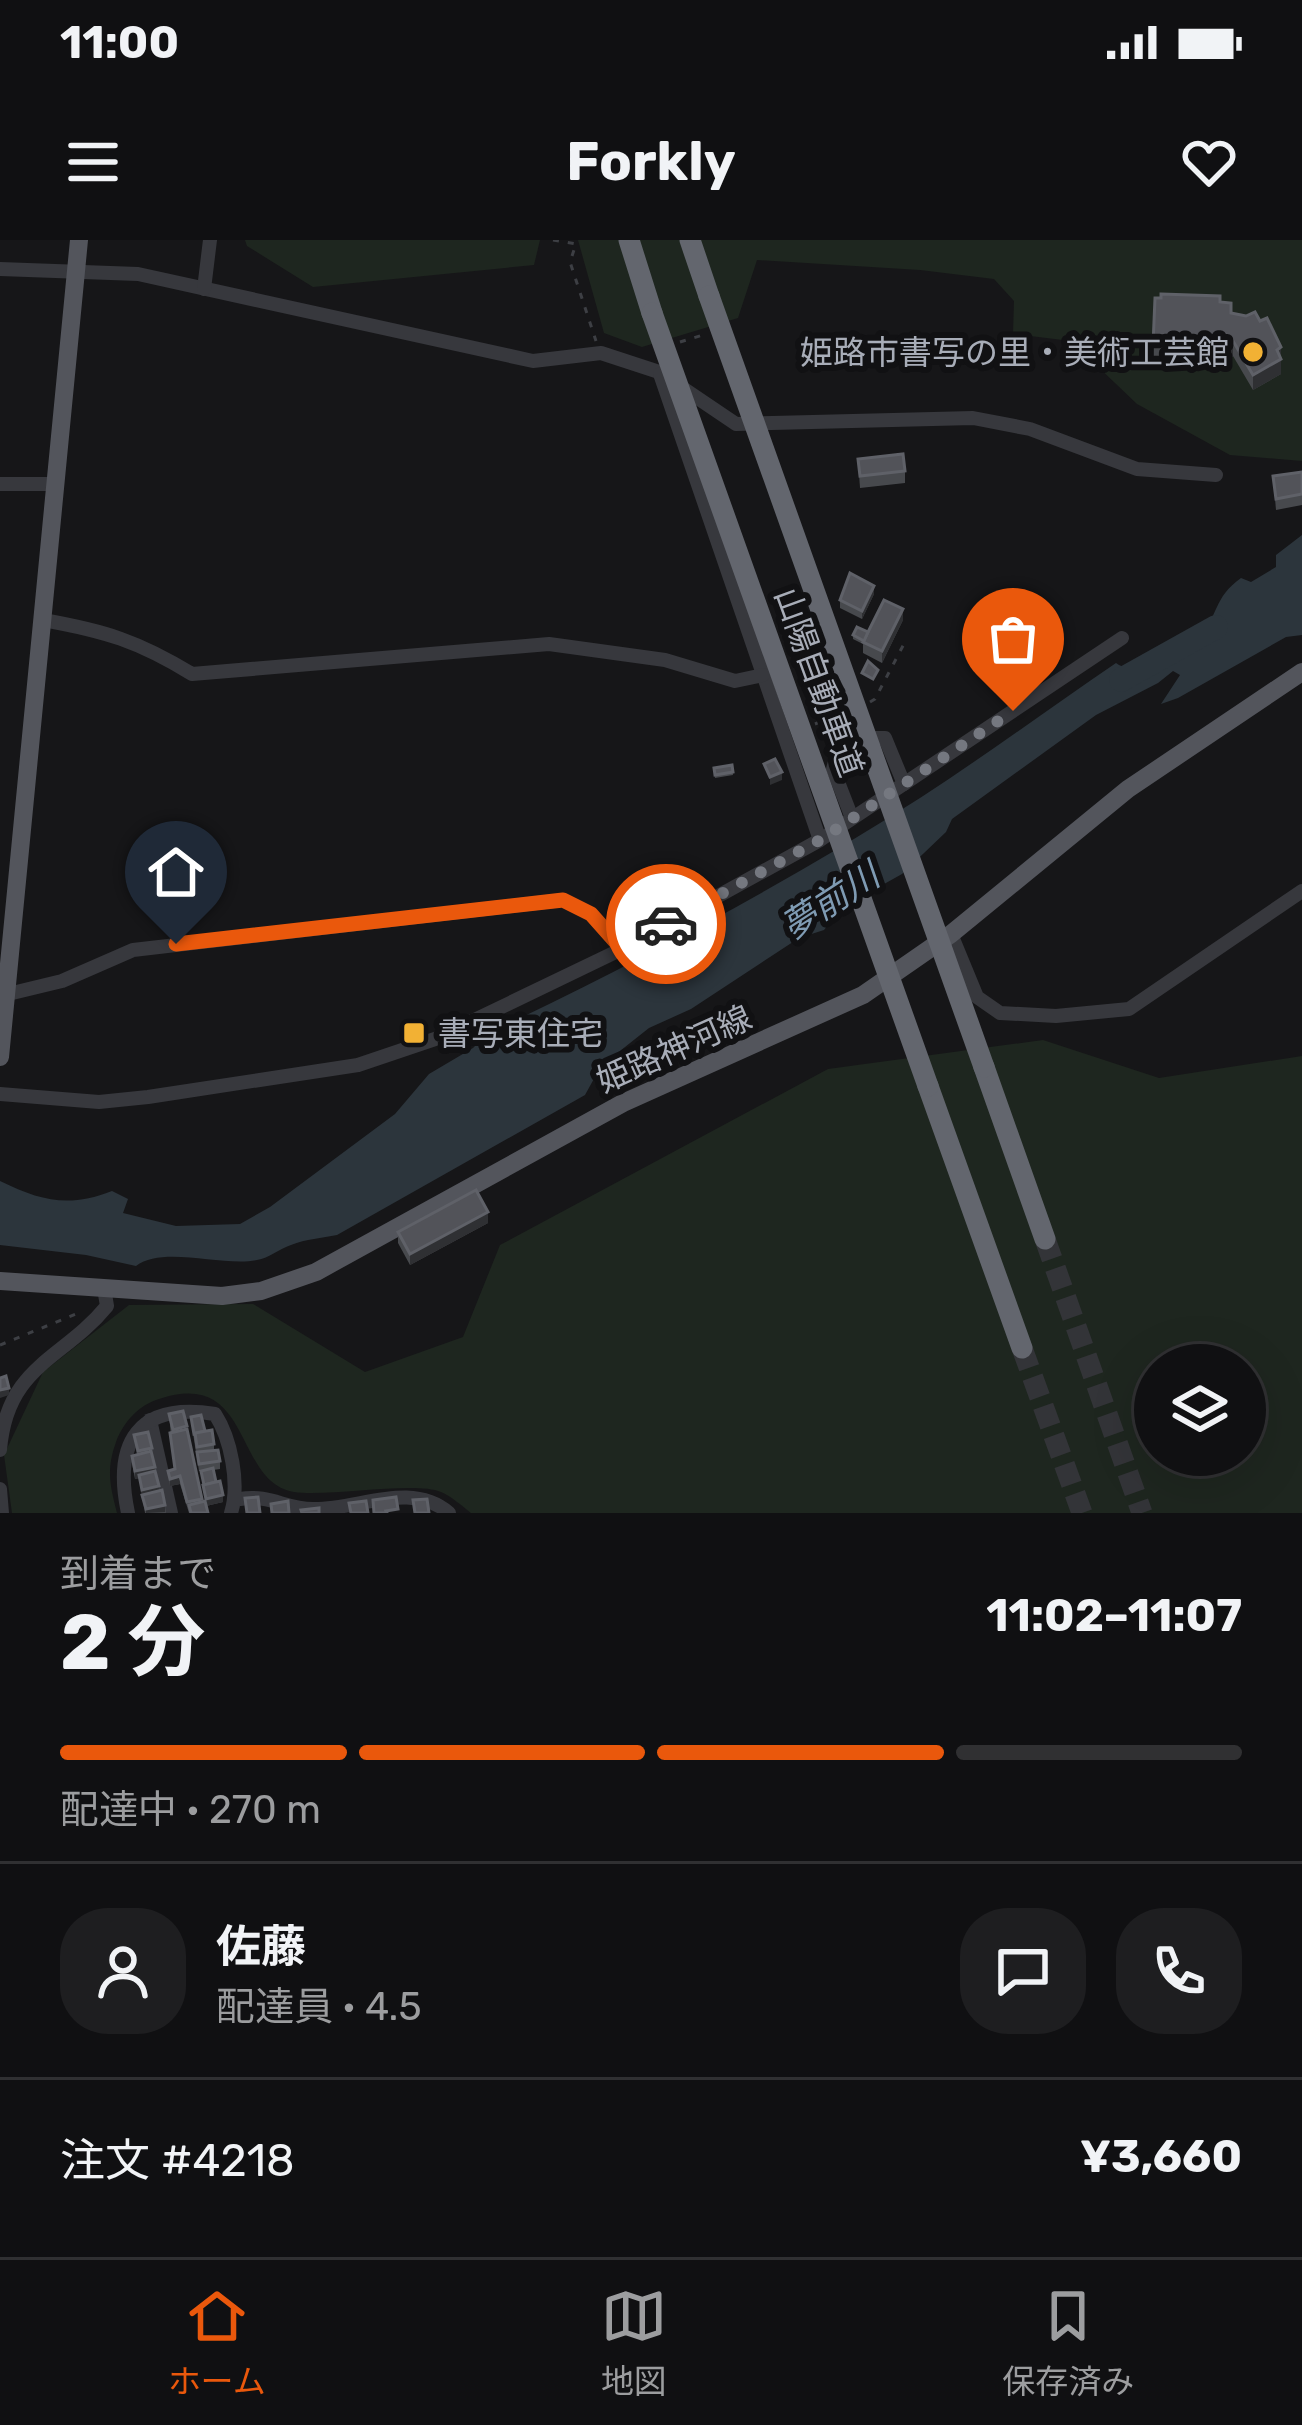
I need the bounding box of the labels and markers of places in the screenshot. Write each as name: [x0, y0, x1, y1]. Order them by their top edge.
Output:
place label: 姫路市書写の里・美術工芸館: [800, 333, 1229, 372]
marker: 姫路市書写の里・美術工芸館: [1240, 339, 1266, 365]
pin: [962, 588, 1064, 711]
pin: [125, 821, 227, 944]
place label: 書写東住宅: [438, 1014, 603, 1053]
marker: 書写東住宅: [401, 1020, 427, 1046]

